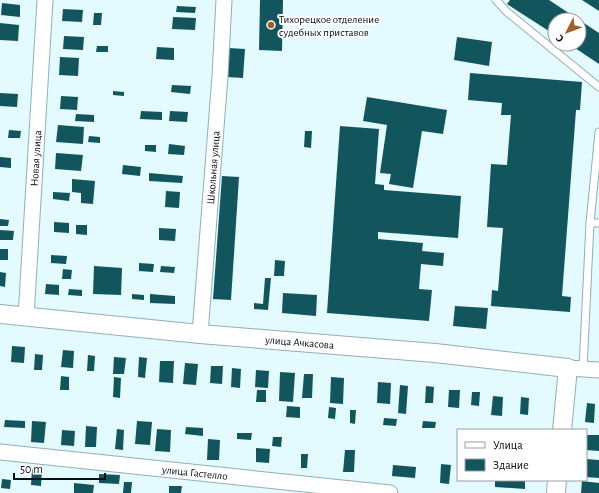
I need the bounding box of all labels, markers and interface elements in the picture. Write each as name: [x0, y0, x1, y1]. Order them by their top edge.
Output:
north arrow: [547, 12, 587, 52]
place label: Тихорецкое отделение судебных приставов: [279, 14, 379, 38]
marker: Тихорецкое отделение судебных приставов: [266, 20, 276, 30]
text: С: [554, 32, 566, 44]
street label: Новая улица: [28, 130, 43, 187]
street label: Школьная улица: [205, 130, 221, 205]
street label: улица Ачкасова: [264, 334, 334, 350]
legend: [457, 429, 587, 481]
text: Улица: [493, 439, 523, 451]
scale bar: [14, 455, 105, 481]
text: Здание: [493, 459, 529, 471]
text: 50 m: [20, 463, 43, 475]
street label: улица Гастелло: [161, 463, 228, 481]

